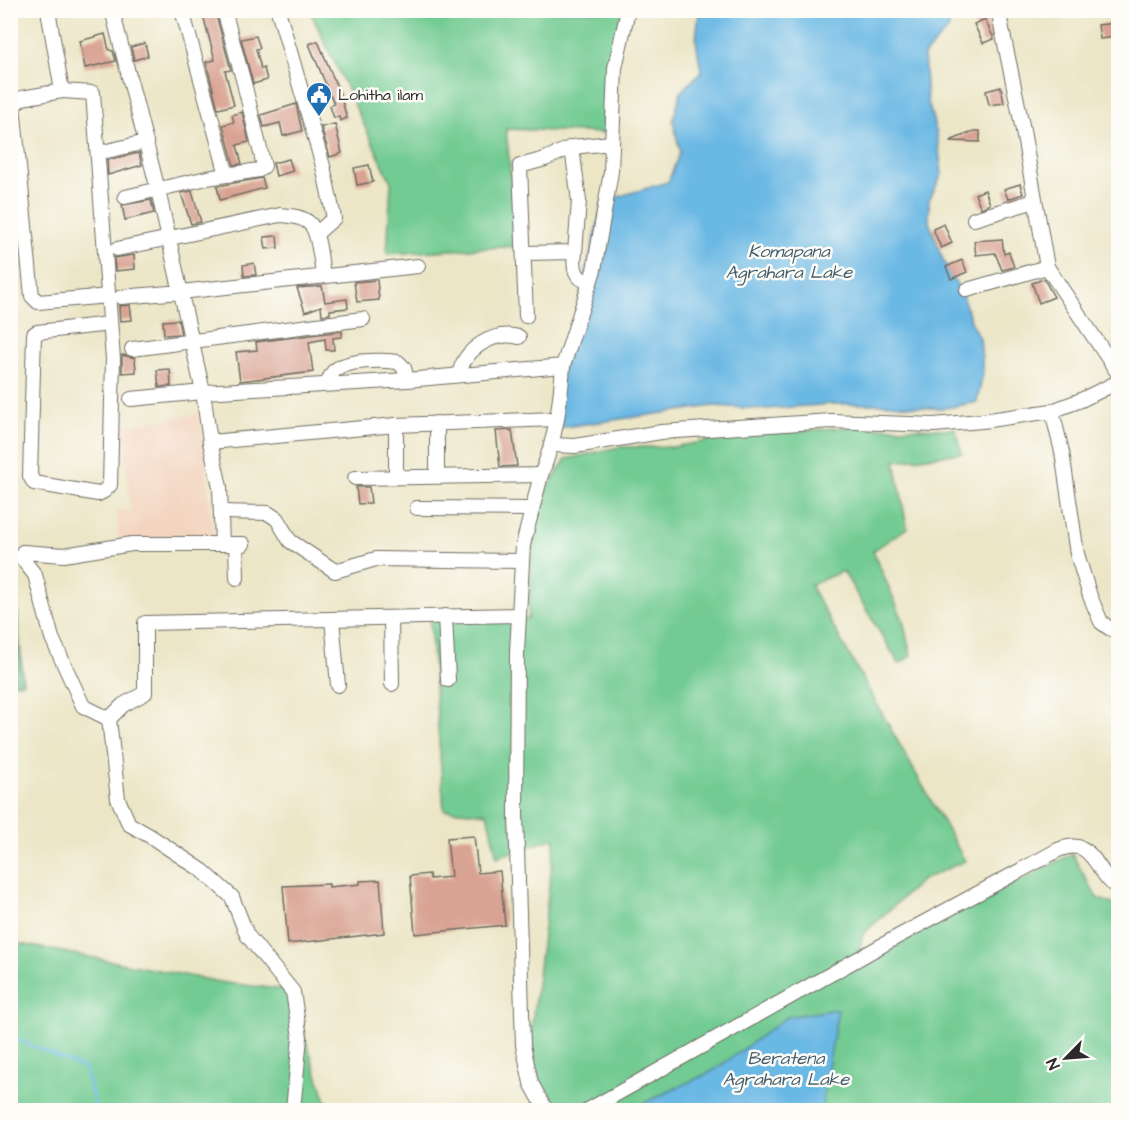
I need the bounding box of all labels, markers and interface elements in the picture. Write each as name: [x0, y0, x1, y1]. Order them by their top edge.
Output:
public building icon: Lohitha ilam: [304, 80, 334, 118]
place label: Lohitha ilam: [338, 84, 423, 106]
water label: Komapana Agrahara Lake: [726, 239, 854, 286]
north arrow: [1036, 1028, 1096, 1088]
water label: Beratena Agrahara Lake: [723, 1046, 851, 1093]
text: N: [1041, 1055, 1065, 1073]

